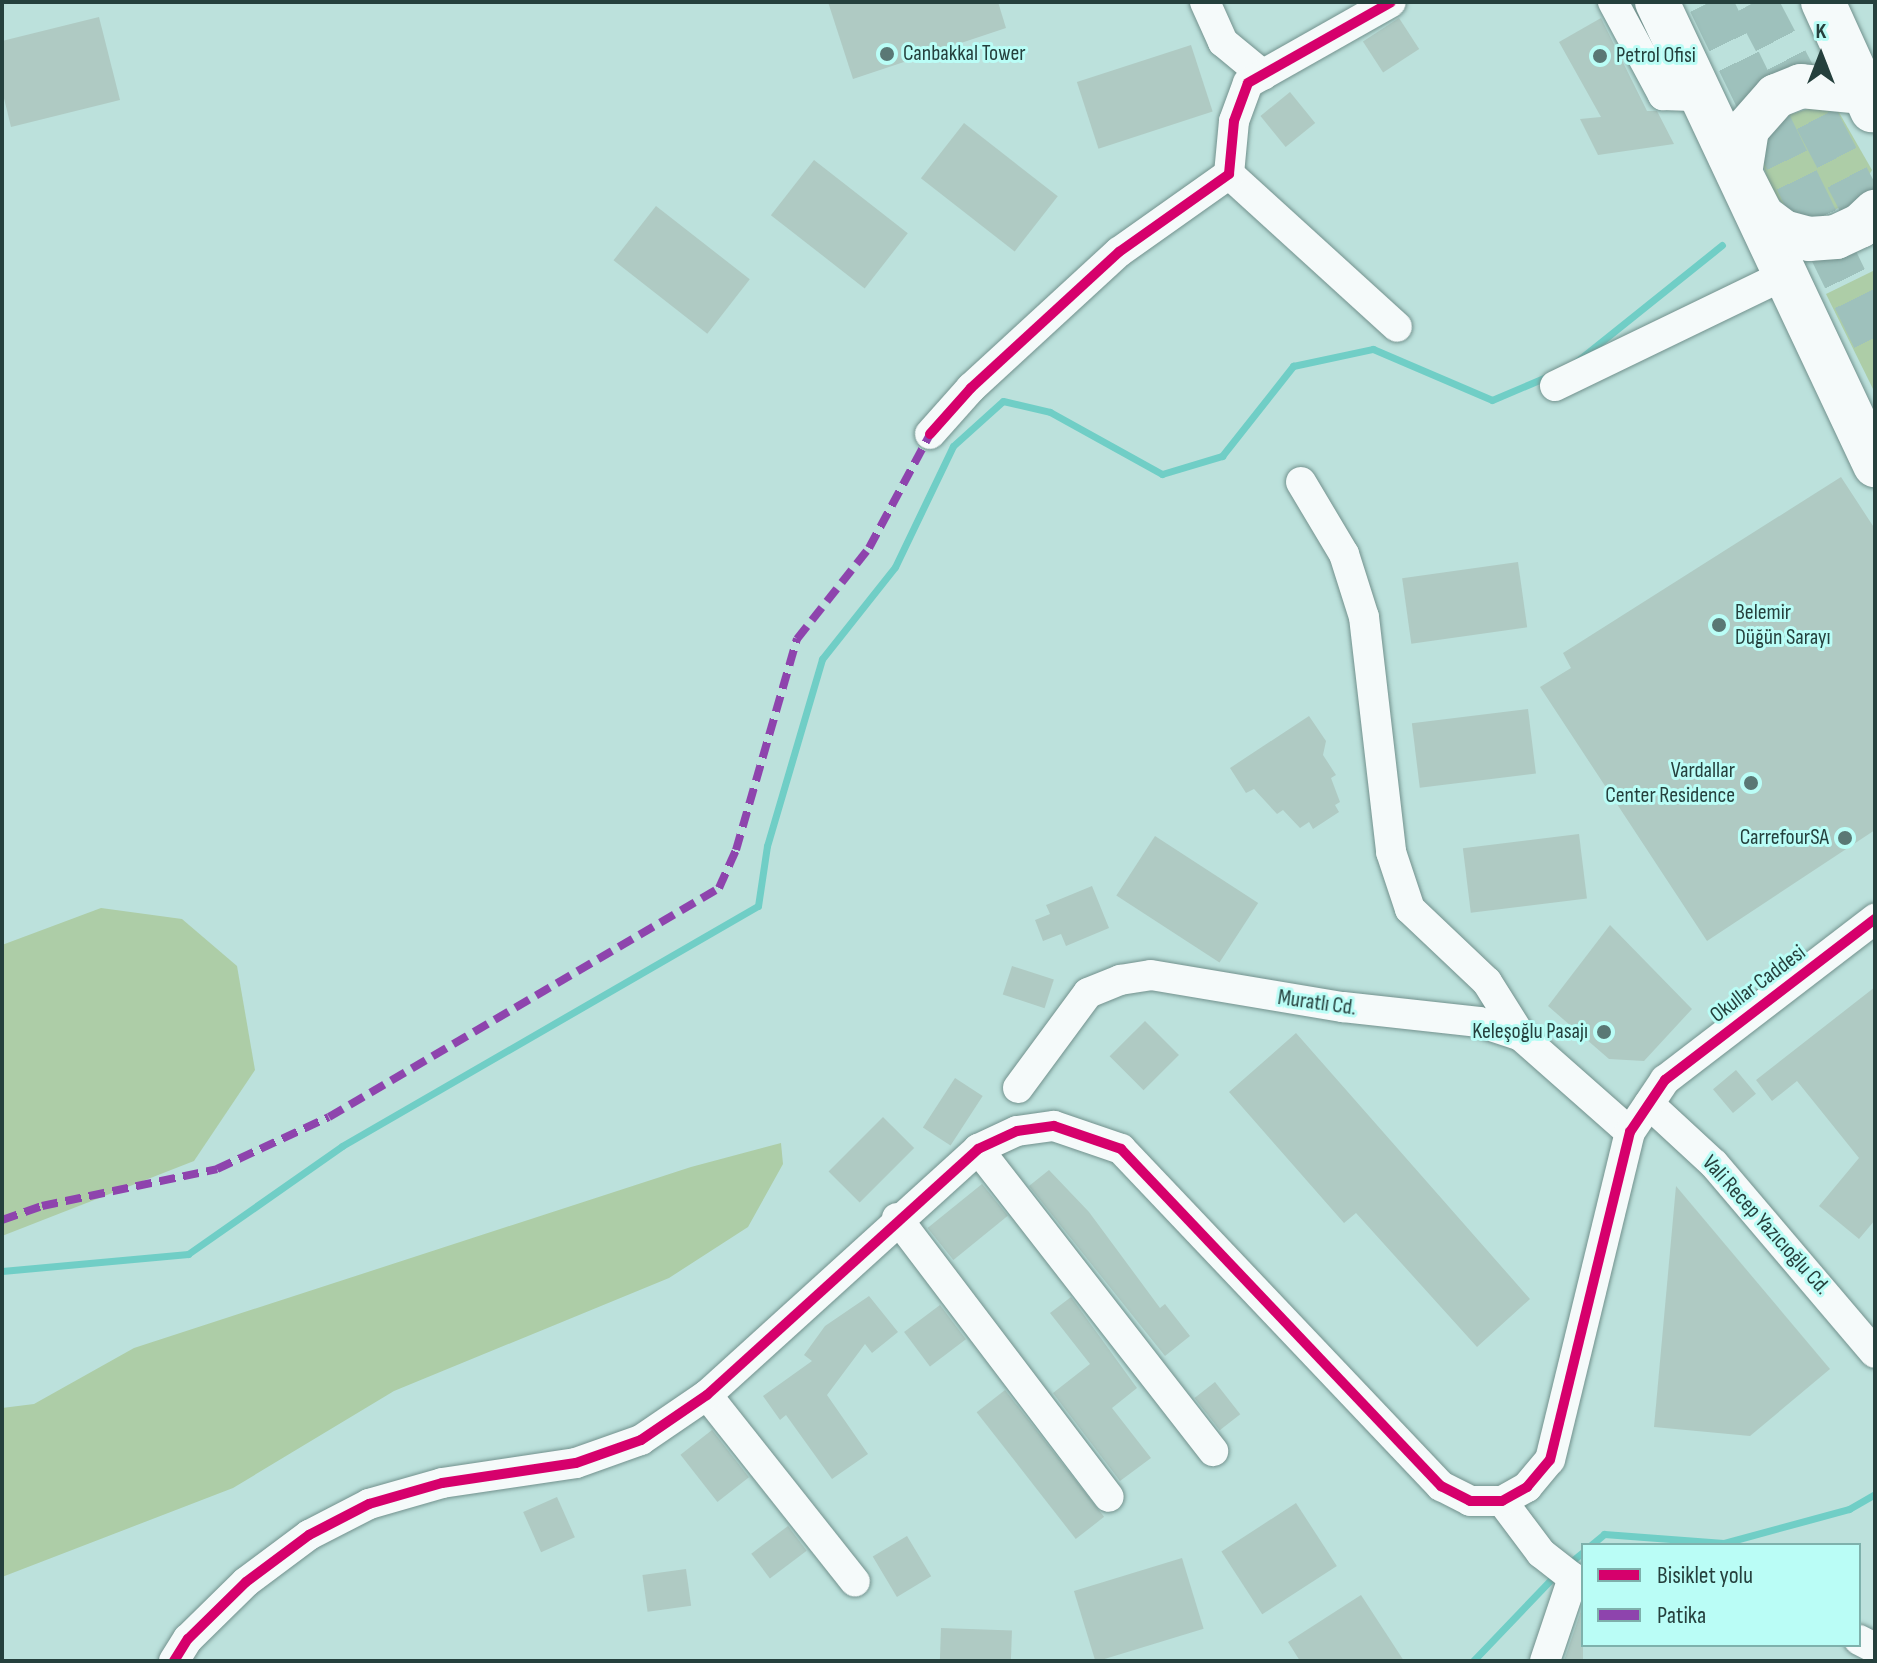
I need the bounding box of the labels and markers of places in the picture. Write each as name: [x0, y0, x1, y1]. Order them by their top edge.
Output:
place label: Canbakkal Tower: [903, 41, 1026, 67]
place label: Petrol Ofisi: [1616, 43, 1696, 69]
marker: Canbakkal Tower: [878, 45, 896, 63]
marker: Petrol Ofisi: [1591, 47, 1609, 65]
place label: Belemir Düğün Sarayı: [1735, 599, 1831, 650]
marker: Belemir Düğün Sarayı: [1710, 616, 1728, 634]
place label: Vardallar Center Residence: [1605, 757, 1735, 808]
marker: Vardallar Center Residence: [1742, 774, 1760, 792]
place label: CarrefourSA: [1740, 825, 1829, 851]
marker: CarrefourSA: [1836, 829, 1854, 847]
place label: Keleşoğlu Pasajı: [1472, 1019, 1588, 1045]
marker: Keleşoğlu Pasajı: [1595, 1023, 1613, 1041]

